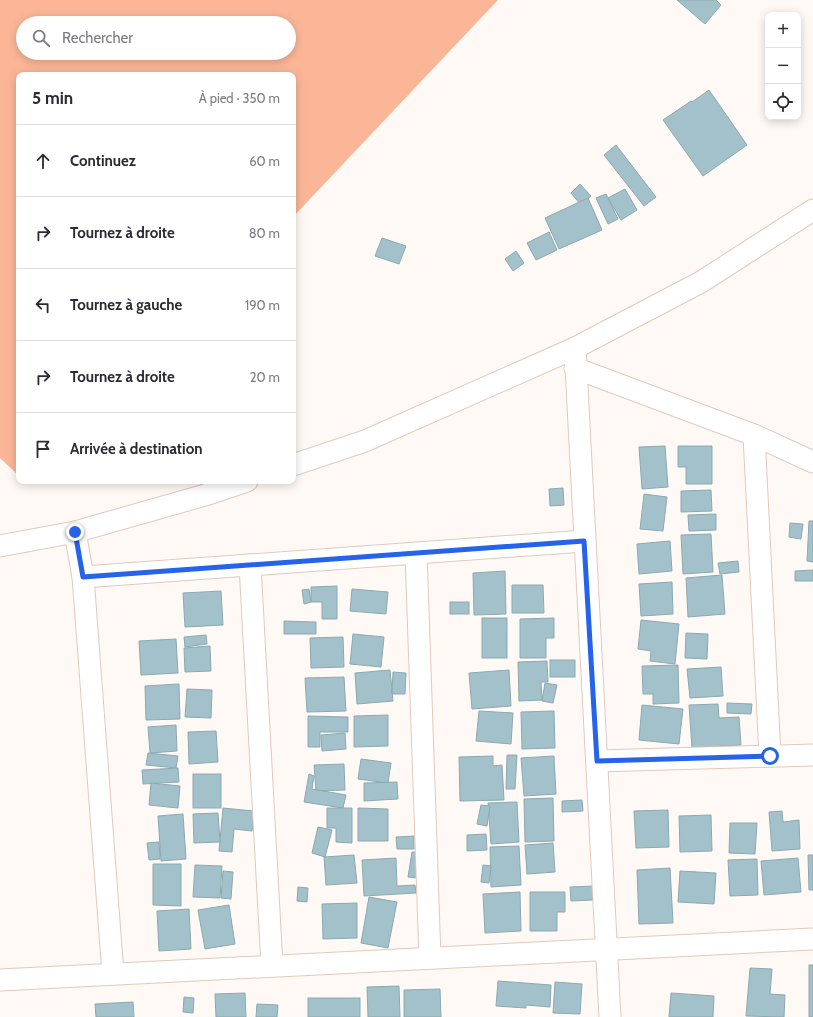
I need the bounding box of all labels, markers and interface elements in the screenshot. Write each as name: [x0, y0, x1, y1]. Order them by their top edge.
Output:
map controls: [765, 12, 801, 120]
button: +: [765, 12, 801, 48]
search box: [16, 16, 296, 60]
icon: search: [30, 27, 52, 49]
text: Rechercher: [62, 29, 133, 47]
button: −: [765, 48, 801, 84]
button: locate: [765, 84, 801, 120]
text: 5 min: [32, 88, 73, 108]
text: À pied · 350 m: [199, 90, 280, 106]
icon: ahead: [32, 150, 54, 172]
text: Continuez: [70, 152, 136, 170]
text: 60 m: [249, 153, 280, 169]
icon: right: [32, 222, 54, 244]
text: Tournez à droite: [70, 224, 175, 242]
text: 80 m: [249, 225, 280, 241]
icon: left: [32, 294, 54, 316]
text: Tournez à gauche: [70, 296, 182, 314]
text: 190 m: [245, 297, 280, 313]
icon: right: [32, 366, 54, 388]
text: Tournez à droite: [70, 368, 175, 386]
text: 20 m: [250, 369, 280, 385]
icon: arrive: [32, 438, 54, 460]
text: Arrivée à destination: [70, 440, 202, 458]
route end: [66, 523, 84, 541]
route start: [761, 747, 779, 765]

